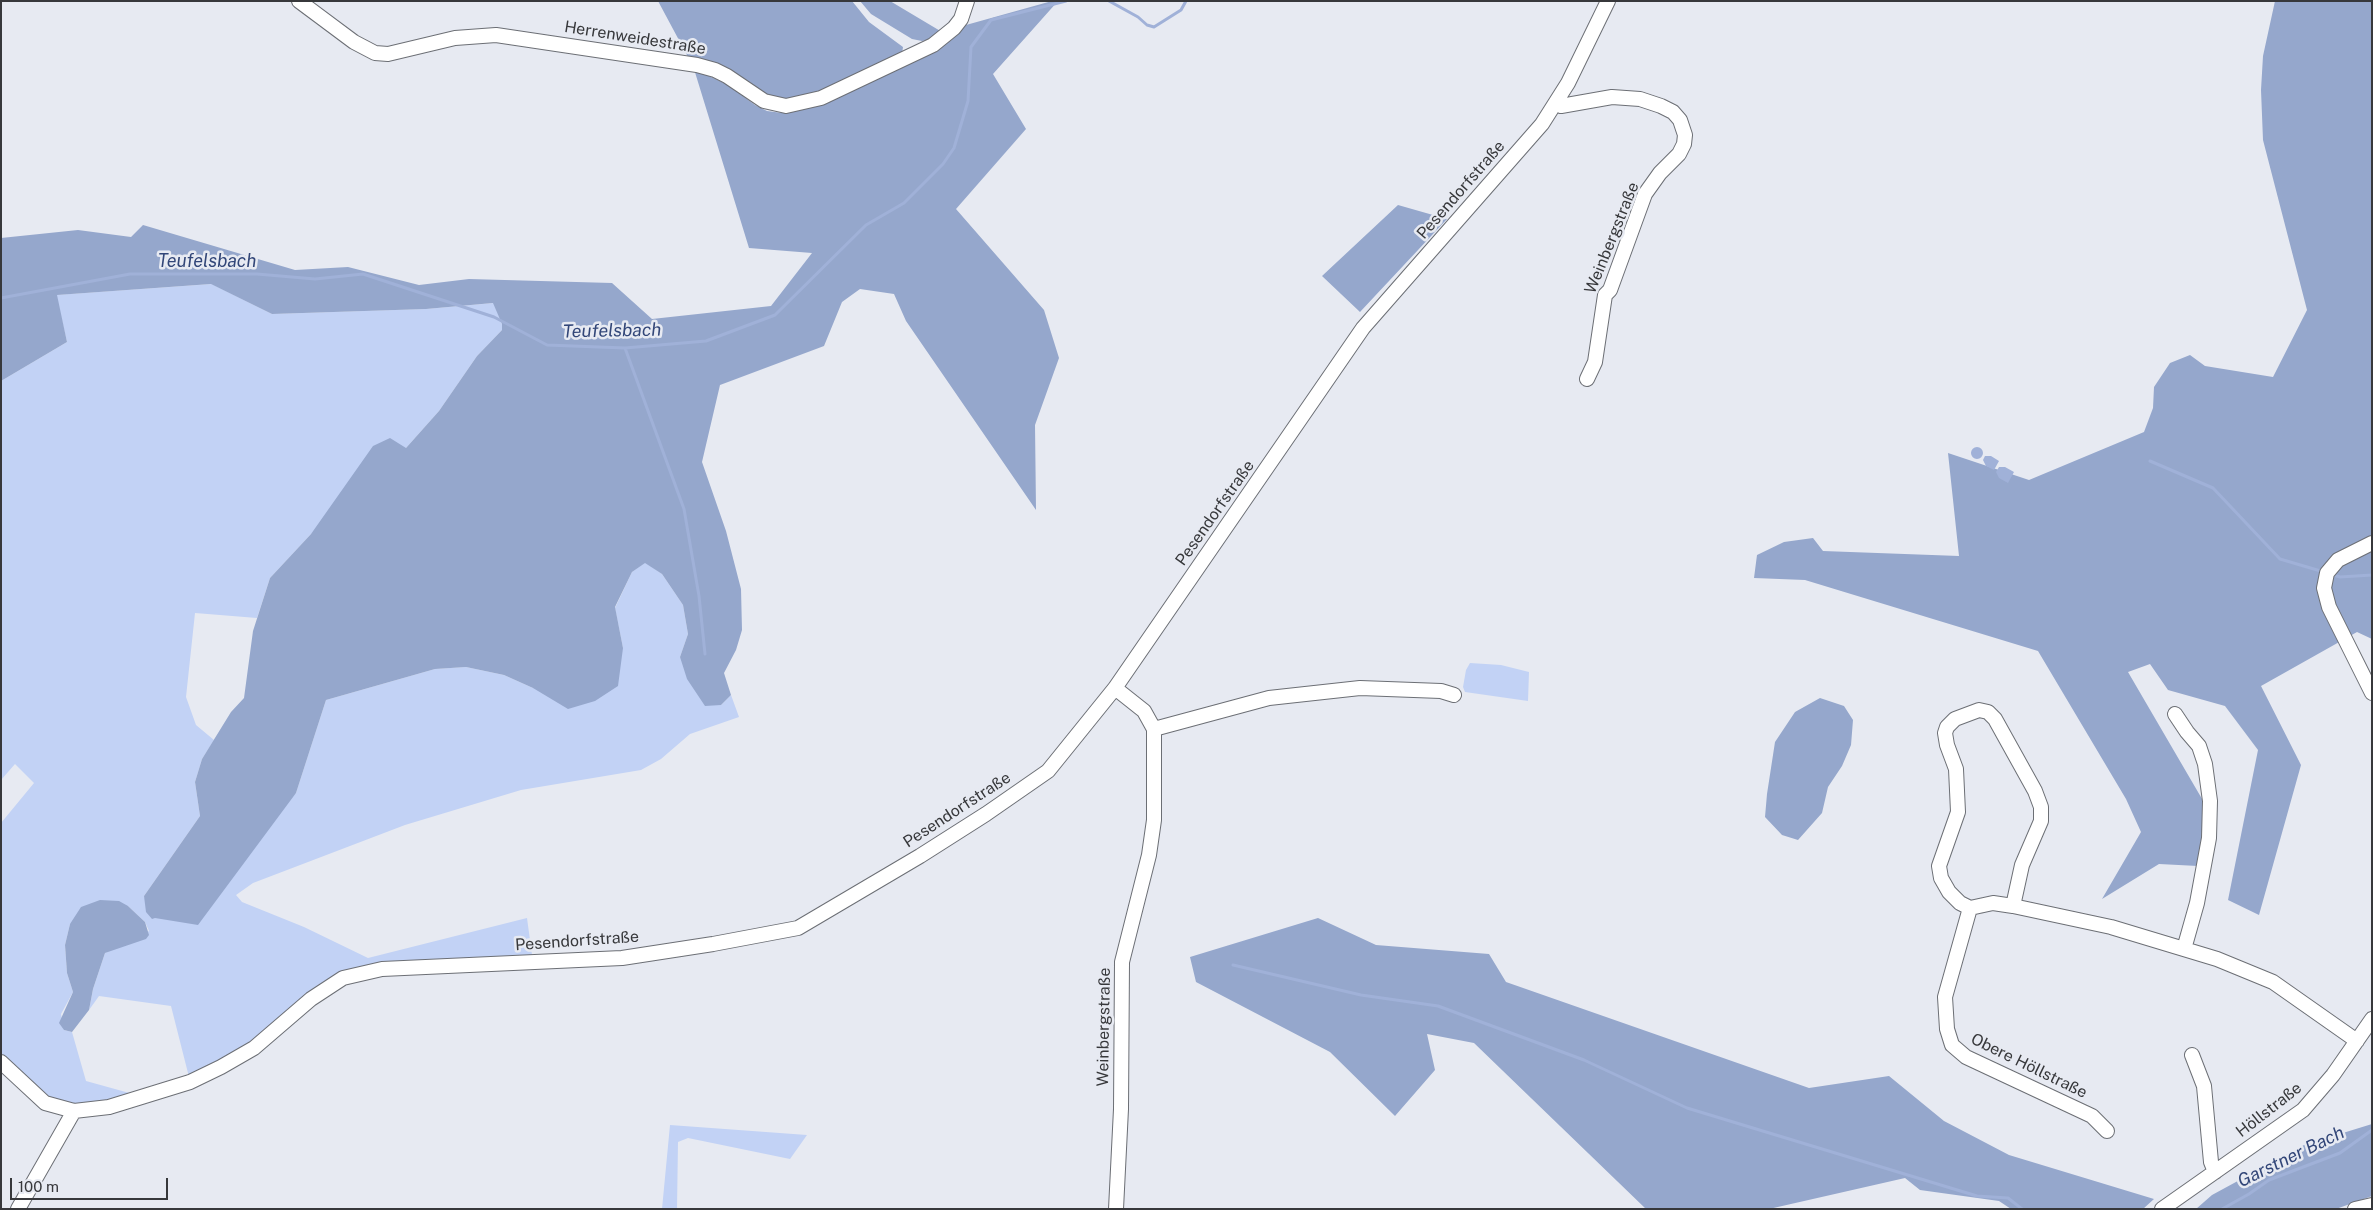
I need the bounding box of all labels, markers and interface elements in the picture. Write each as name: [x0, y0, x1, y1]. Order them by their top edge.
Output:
street label: Herrenweidestraße: [563, 17, 707, 59]
street label: Pesendorfstraße: [1413, 137, 1509, 243]
street label: Weinbergstraße: [1581, 179, 1643, 297]
water label: Teufelsbach: [158, 250, 256, 272]
water label: Teufelsbach: [563, 319, 661, 343]
street label: Pesendorfstraße: [1172, 457, 1258, 569]
street label: Pesendorfstraße: [900, 768, 1014, 852]
street label: Pesendorfstraße: [514, 927, 640, 955]
street label: Weinbergstraße: [1093, 968, 1115, 1086]
street label: Obere Höllstraße: [1968, 1029, 2090, 1103]
street label: Höllstraße: [2232, 1078, 2306, 1142]
water label: Garstner Bach: [2234, 1122, 2348, 1192]
scale bar: [12, 1168, 170, 1200]
text: 100 m: [18, 1178, 59, 1195]

